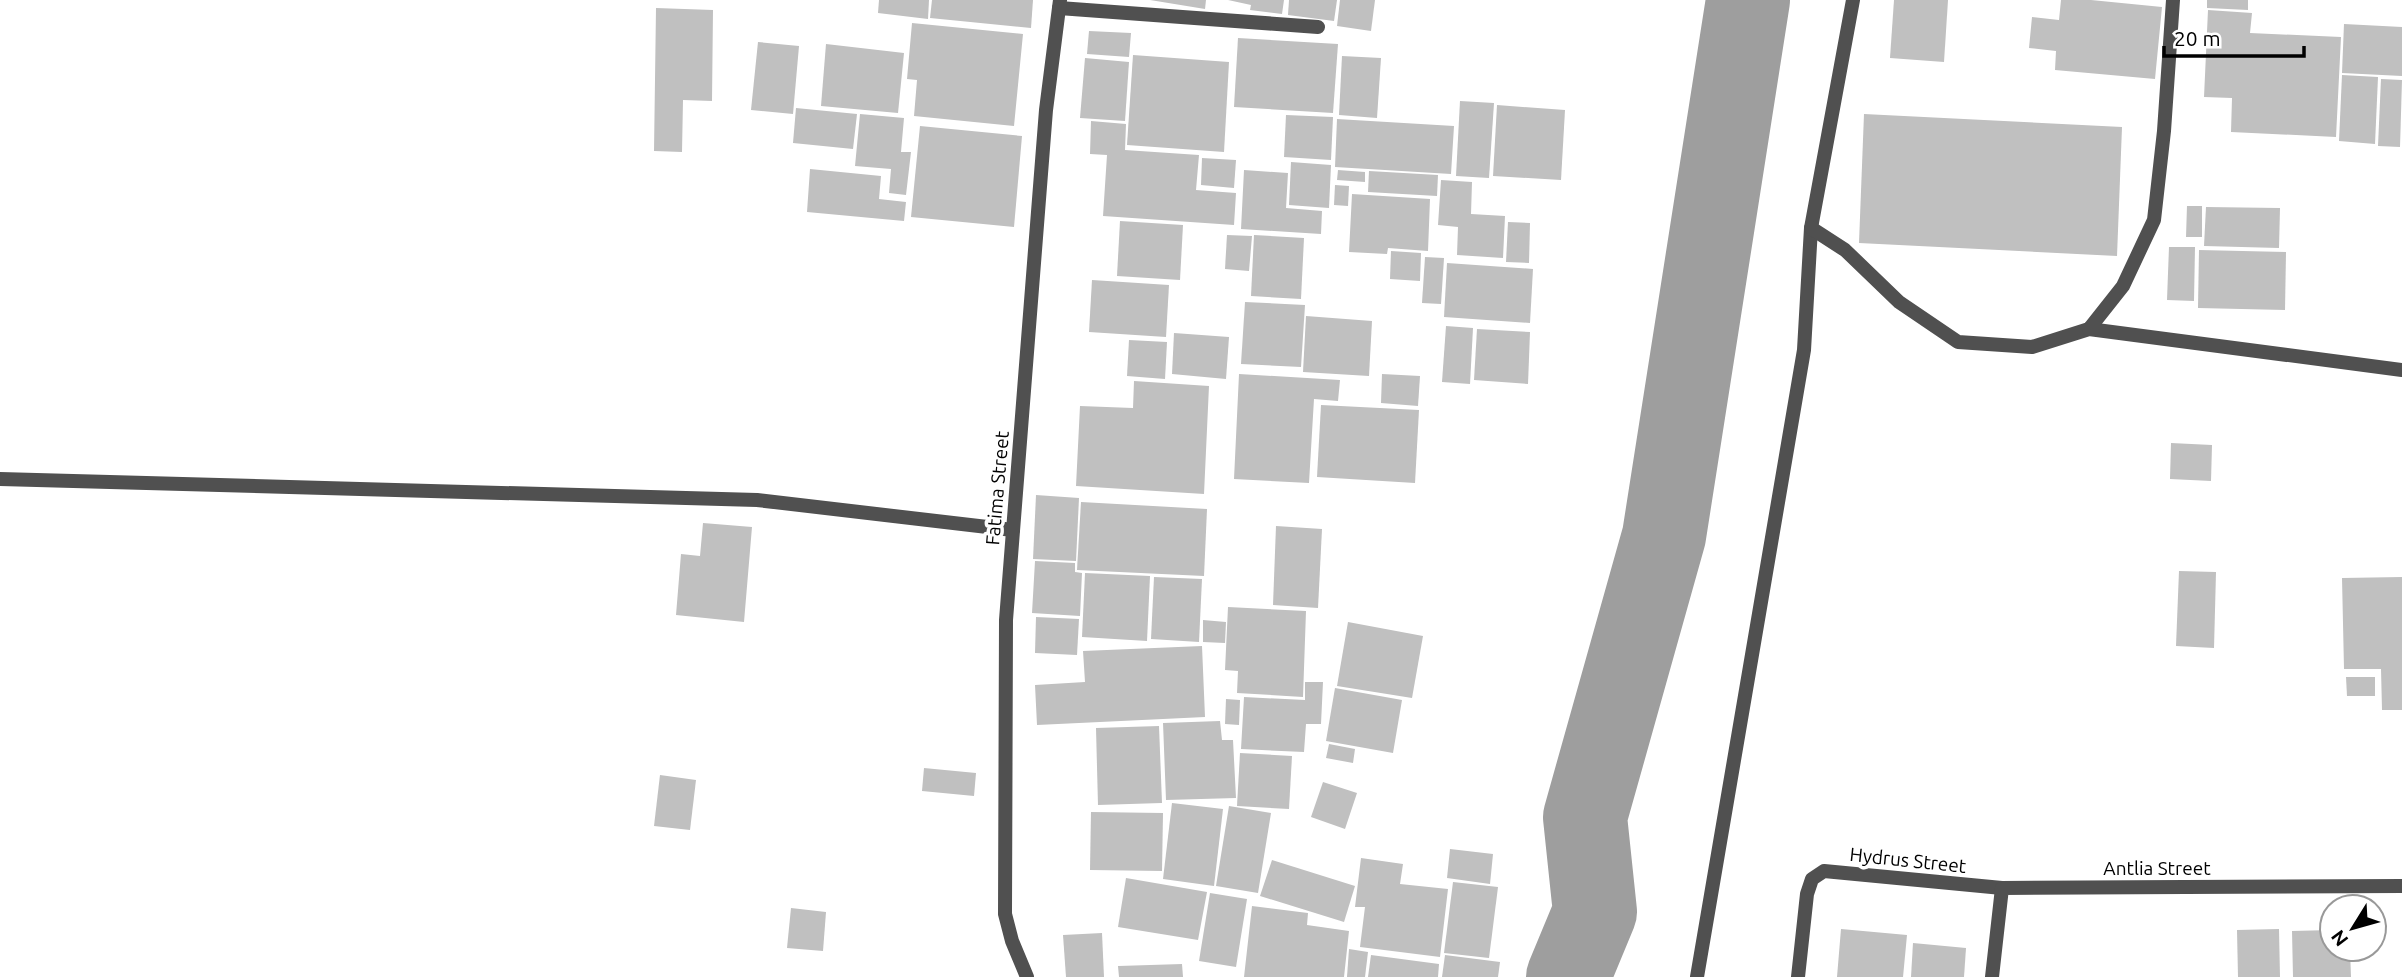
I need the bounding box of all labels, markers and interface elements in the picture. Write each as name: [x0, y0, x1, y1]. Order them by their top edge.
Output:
scale bar: [2164, 14, 2304, 58]
text: 20 m: [2174, 26, 2221, 50]
street label: Fatima Street: [981, 429, 1013, 546]
street label: Hydrus Street: [1849, 843, 1968, 877]
street label: Antlia Street: [2103, 857, 2211, 879]
north arrow: [2318, 893, 2388, 963]
text: N: [2326, 926, 2352, 951]

